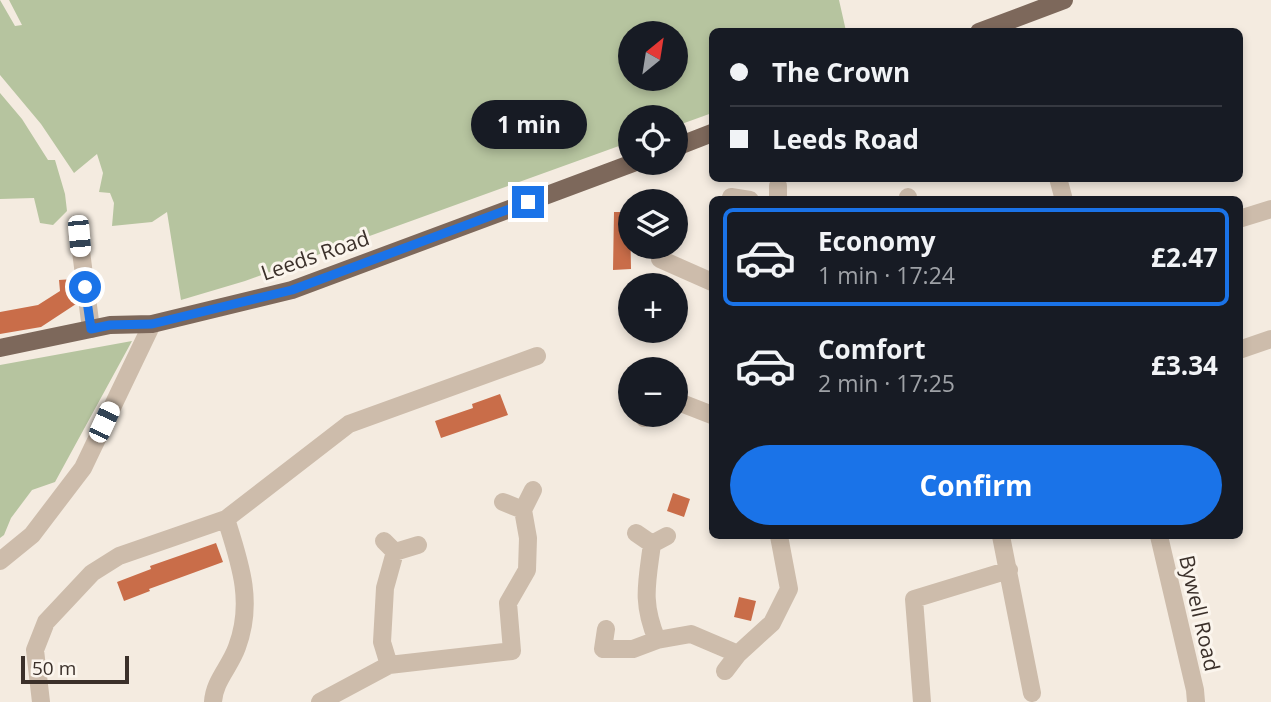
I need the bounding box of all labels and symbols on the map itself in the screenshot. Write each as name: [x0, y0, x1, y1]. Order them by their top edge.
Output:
north arrow: [618, 21, 688, 91]
callout: 1 min: [470, 100, 586, 150]
route end: [512, 186, 544, 218]
car: [67, 214, 92, 258]
street label: Leeds Road: [257, 223, 373, 287]
route start: [69, 271, 101, 303]
car: [86, 399, 123, 445]
street label: Bywell Road: [1173, 552, 1227, 674]
scale bar: [21, 653, 130, 685]

